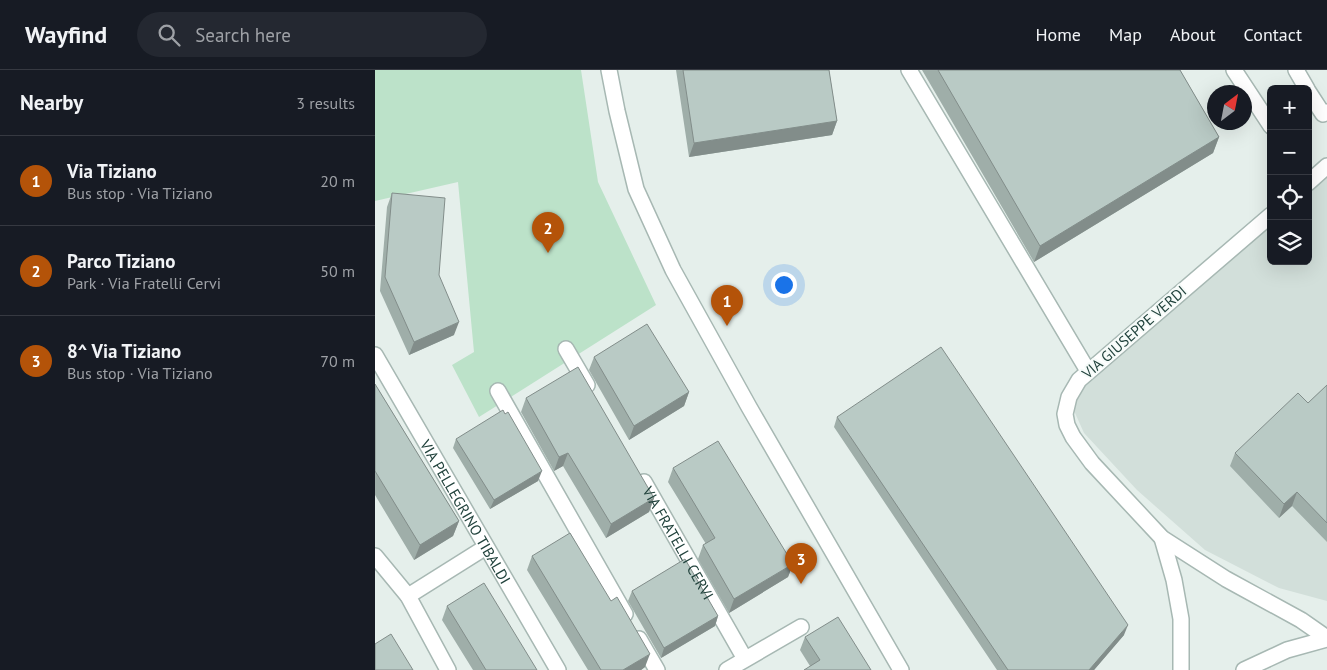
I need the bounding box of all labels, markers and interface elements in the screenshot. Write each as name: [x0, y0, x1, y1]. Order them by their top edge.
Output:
search box: [137, 12, 487, 57]
text: Wayfind: [25, 19, 107, 50]
icon: search: [155, 21, 183, 49]
text: Search here: [195, 23, 291, 47]
text: Home: [1035, 23, 1081, 46]
text: Map: [1109, 23, 1142, 46]
text: About: [1170, 23, 1216, 46]
text: Contact: [1244, 23, 1302, 46]
north arrow: [1207, 85, 1252, 130]
map controls: [1267, 85, 1312, 265]
button: +: [1267, 85, 1312, 130]
text: Nearby: [20, 89, 83, 116]
text: 3 results: [296, 93, 355, 113]
button: −: [1267, 130, 1312, 175]
text: Via Tiziano: [67, 159, 157, 183]
text: 1: [31, 171, 41, 191]
text: 20 m: [320, 171, 355, 191]
button: locate: [1267, 175, 1312, 220]
text: Bus stop · Via Tiziano: [67, 183, 213, 203]
pin: 2: [532, 212, 564, 253]
button: layers: [1267, 220, 1312, 265]
text: Parco Tiziano: [67, 249, 175, 273]
text: 2: [31, 261, 41, 281]
text: 50 m: [320, 261, 355, 281]
your location: [771, 272, 797, 298]
text: Park · Via Fratelli Cervi: [67, 273, 221, 293]
street label: VIA GIUSEPPE VERDI: [1077, 281, 1190, 383]
pin: 1: [711, 285, 743, 326]
text: 8^ Via Tiziano: [67, 339, 181, 363]
text: 3: [31, 351, 41, 371]
text: 70 m: [320, 351, 355, 371]
text: Bus stop · Via Tiziano: [67, 363, 213, 383]
street label: VIA PELLEGRINO TIBALDI: [416, 435, 515, 587]
street label: VIA FRATELLI CERVI: [638, 482, 718, 603]
pin: 3: [785, 543, 817, 584]

